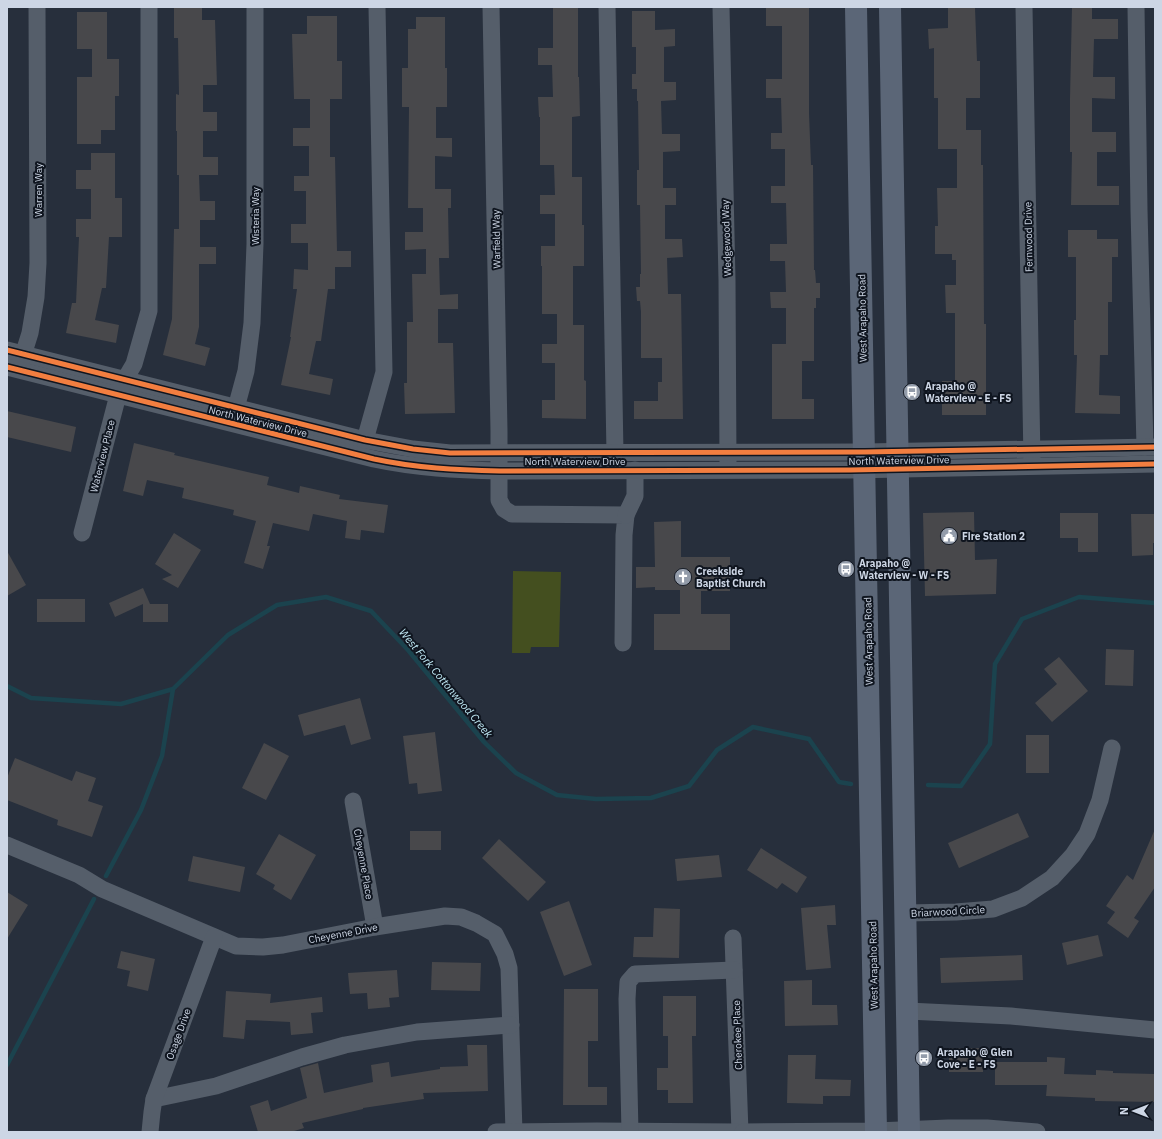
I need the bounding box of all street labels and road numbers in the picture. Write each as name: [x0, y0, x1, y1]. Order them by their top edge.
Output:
street label: Warren Way: [32, 163, 45, 217]
street label: Wisteria Way: [249, 187, 262, 245]
street label: Wedgewood Way: [719, 199, 734, 277]
street label: Fernwood Drive: [1021, 201, 1036, 272]
street label: Warfield Way: [489, 209, 504, 269]
street label: West Arapaho Road: [855, 274, 870, 362]
street label: North Waterview Drive: [207, 403, 309, 440]
street label: Waterview Place: [87, 418, 118, 494]
street label: North Waterview Drive: [848, 453, 950, 468]
street label: North Waterview Drive: [525, 455, 626, 468]
street label: West Arapaho Road: [861, 597, 876, 685]
street label: Cheyenne Place: [351, 828, 376, 901]
street label: Briarwood Circle: [911, 903, 986, 920]
street label: Cheyenne Drive: [307, 920, 379, 947]
street label: West Arapaho Road: [866, 921, 881, 1009]
street label: Cherokee Place: [730, 999, 745, 1070]
street label: Osage Drive: [163, 1006, 194, 1062]

